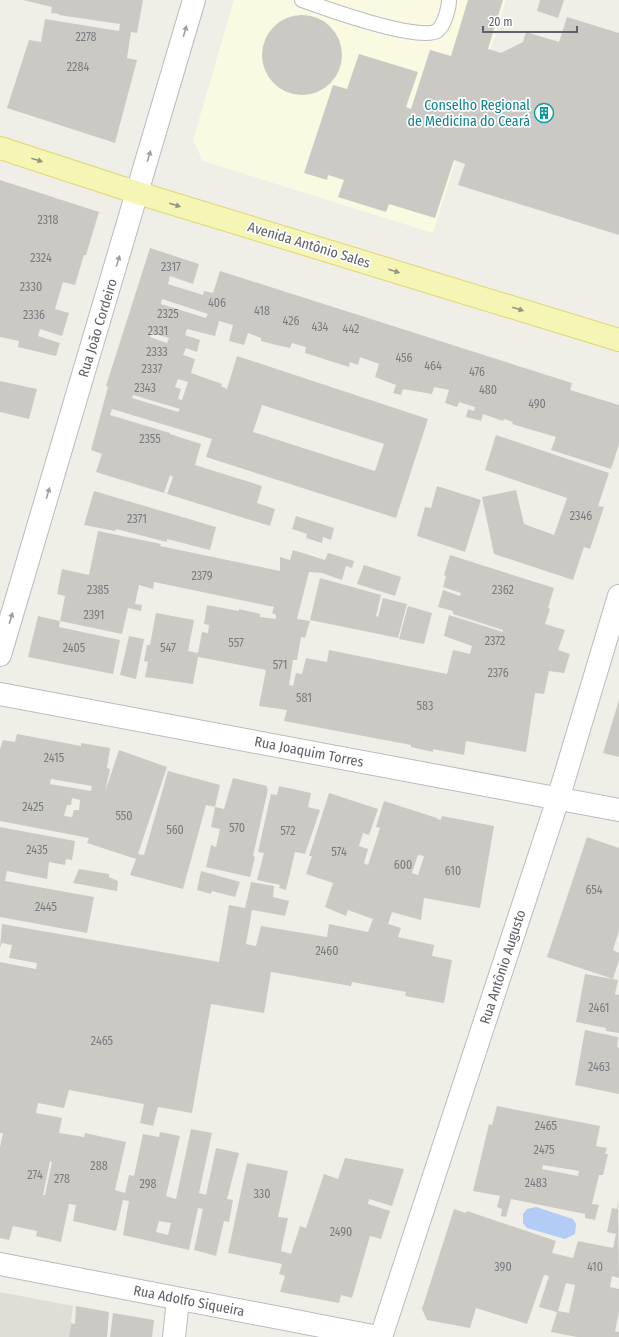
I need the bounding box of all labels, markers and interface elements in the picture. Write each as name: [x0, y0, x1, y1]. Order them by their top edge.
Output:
scale bar: [483, 8, 577, 34]
text: 20 m: [489, 15, 513, 29]
one-way arrow: [182, 25, 188, 37]
house number: 2278: [75, 30, 97, 44]
house number: 2284: [67, 60, 89, 74]
place label: Conselho Regional de Medicina do Ceará: [407, 97, 530, 130]
building icon: Conselho Regional de Medicina do Ceará: [533, 102, 555, 124]
one-way arrow: [146, 150, 152, 162]
one-way arrow: [31, 158, 43, 164]
one-way arrow: [170, 202, 182, 208]
house number: 2318: [37, 213, 59, 227]
street label: Avenida Antônio Sales: [246, 218, 372, 272]
house number: 2324: [30, 251, 52, 265]
one-way arrow: [115, 255, 121, 267]
house number: 2317: [161, 260, 181, 274]
one-way arrow: [388, 268, 400, 274]
street label: Rua João Cordeiro: [75, 277, 121, 379]
house number: 2330: [20, 280, 42, 294]
house number: 406: [208, 296, 226, 310]
house number: 418: [254, 304, 270, 318]
one-way arrow: [512, 306, 524, 312]
house number: 2325: [157, 307, 179, 321]
house number: 2336: [23, 308, 45, 322]
house number: 426: [283, 314, 299, 328]
house number: 434: [312, 320, 329, 334]
house number: 442: [343, 322, 359, 336]
house number: 2331: [148, 324, 168, 338]
house number: 2333: [146, 345, 168, 359]
house number: 456: [395, 351, 413, 365]
house number: 464: [424, 359, 442, 373]
house number: 2337: [142, 362, 163, 376]
house number: 476: [469, 365, 485, 379]
house number: 2343: [134, 381, 156, 395]
house number: 480: [479, 383, 497, 397]
house number: 490: [528, 397, 546, 411]
house number: 2355: [139, 432, 161, 446]
one-way arrow: [45, 487, 51, 499]
house number: 2346: [570, 509, 592, 523]
house number: 2371: [127, 512, 147, 526]
house number: 2379: [191, 569, 213, 583]
house number: 2385: [87, 583, 110, 597]
house number: 2362: [492, 583, 514, 597]
house number: 2391: [84, 608, 104, 622]
one-way arrow: [8, 611, 14, 623]
house number: 2372: [485, 634, 505, 648]
house number: 557: [228, 636, 244, 650]
house number: 2405: [63, 641, 86, 655]
house number: 547: [160, 641, 176, 655]
house number: 571: [273, 658, 287, 672]
house number: 2376: [487, 666, 509, 680]
house number: 581: [296, 691, 312, 705]
house number: 583: [417, 699, 433, 713]
street label: Rua Joaquim Torres: [253, 733, 365, 771]
house number: 2415: [44, 751, 65, 765]
house number: 2425: [22, 800, 44, 814]
house number: 550: [115, 809, 133, 823]
house number: 570: [229, 821, 245, 835]
house number: 560: [166, 823, 184, 837]
house number: 572: [280, 824, 296, 838]
house number: 2435: [26, 843, 48, 857]
house number: 574: [331, 845, 347, 859]
house number: 600: [394, 858, 412, 872]
house number: 610: [445, 864, 461, 878]
house number: 654: [585, 883, 603, 897]
house number: 2445: [35, 900, 58, 914]
street label: Rua Antônio Augusto: [476, 908, 530, 1026]
house number: 2460: [315, 944, 339, 958]
house number: 2461: [589, 1001, 609, 1015]
house number: 2465: [91, 1034, 114, 1048]
house number: 2463: [588, 1060, 610, 1074]
house number: 2465: [535, 1119, 558, 1133]
house number: 2475: [534, 1143, 555, 1157]
house number: 288: [90, 1159, 108, 1173]
house number: 274: [27, 1168, 43, 1182]
house number: 278: [54, 1172, 70, 1186]
house number: 2483: [525, 1176, 547, 1190]
house number: 298: [139, 1177, 157, 1191]
house number: 330: [253, 1187, 271, 1201]
house number: 2490: [330, 1225, 352, 1239]
house number: 390: [494, 1260, 512, 1274]
house number: 410: [587, 1260, 603, 1274]
street label: Rua Adolfo Siqueira: [132, 1282, 246, 1320]

